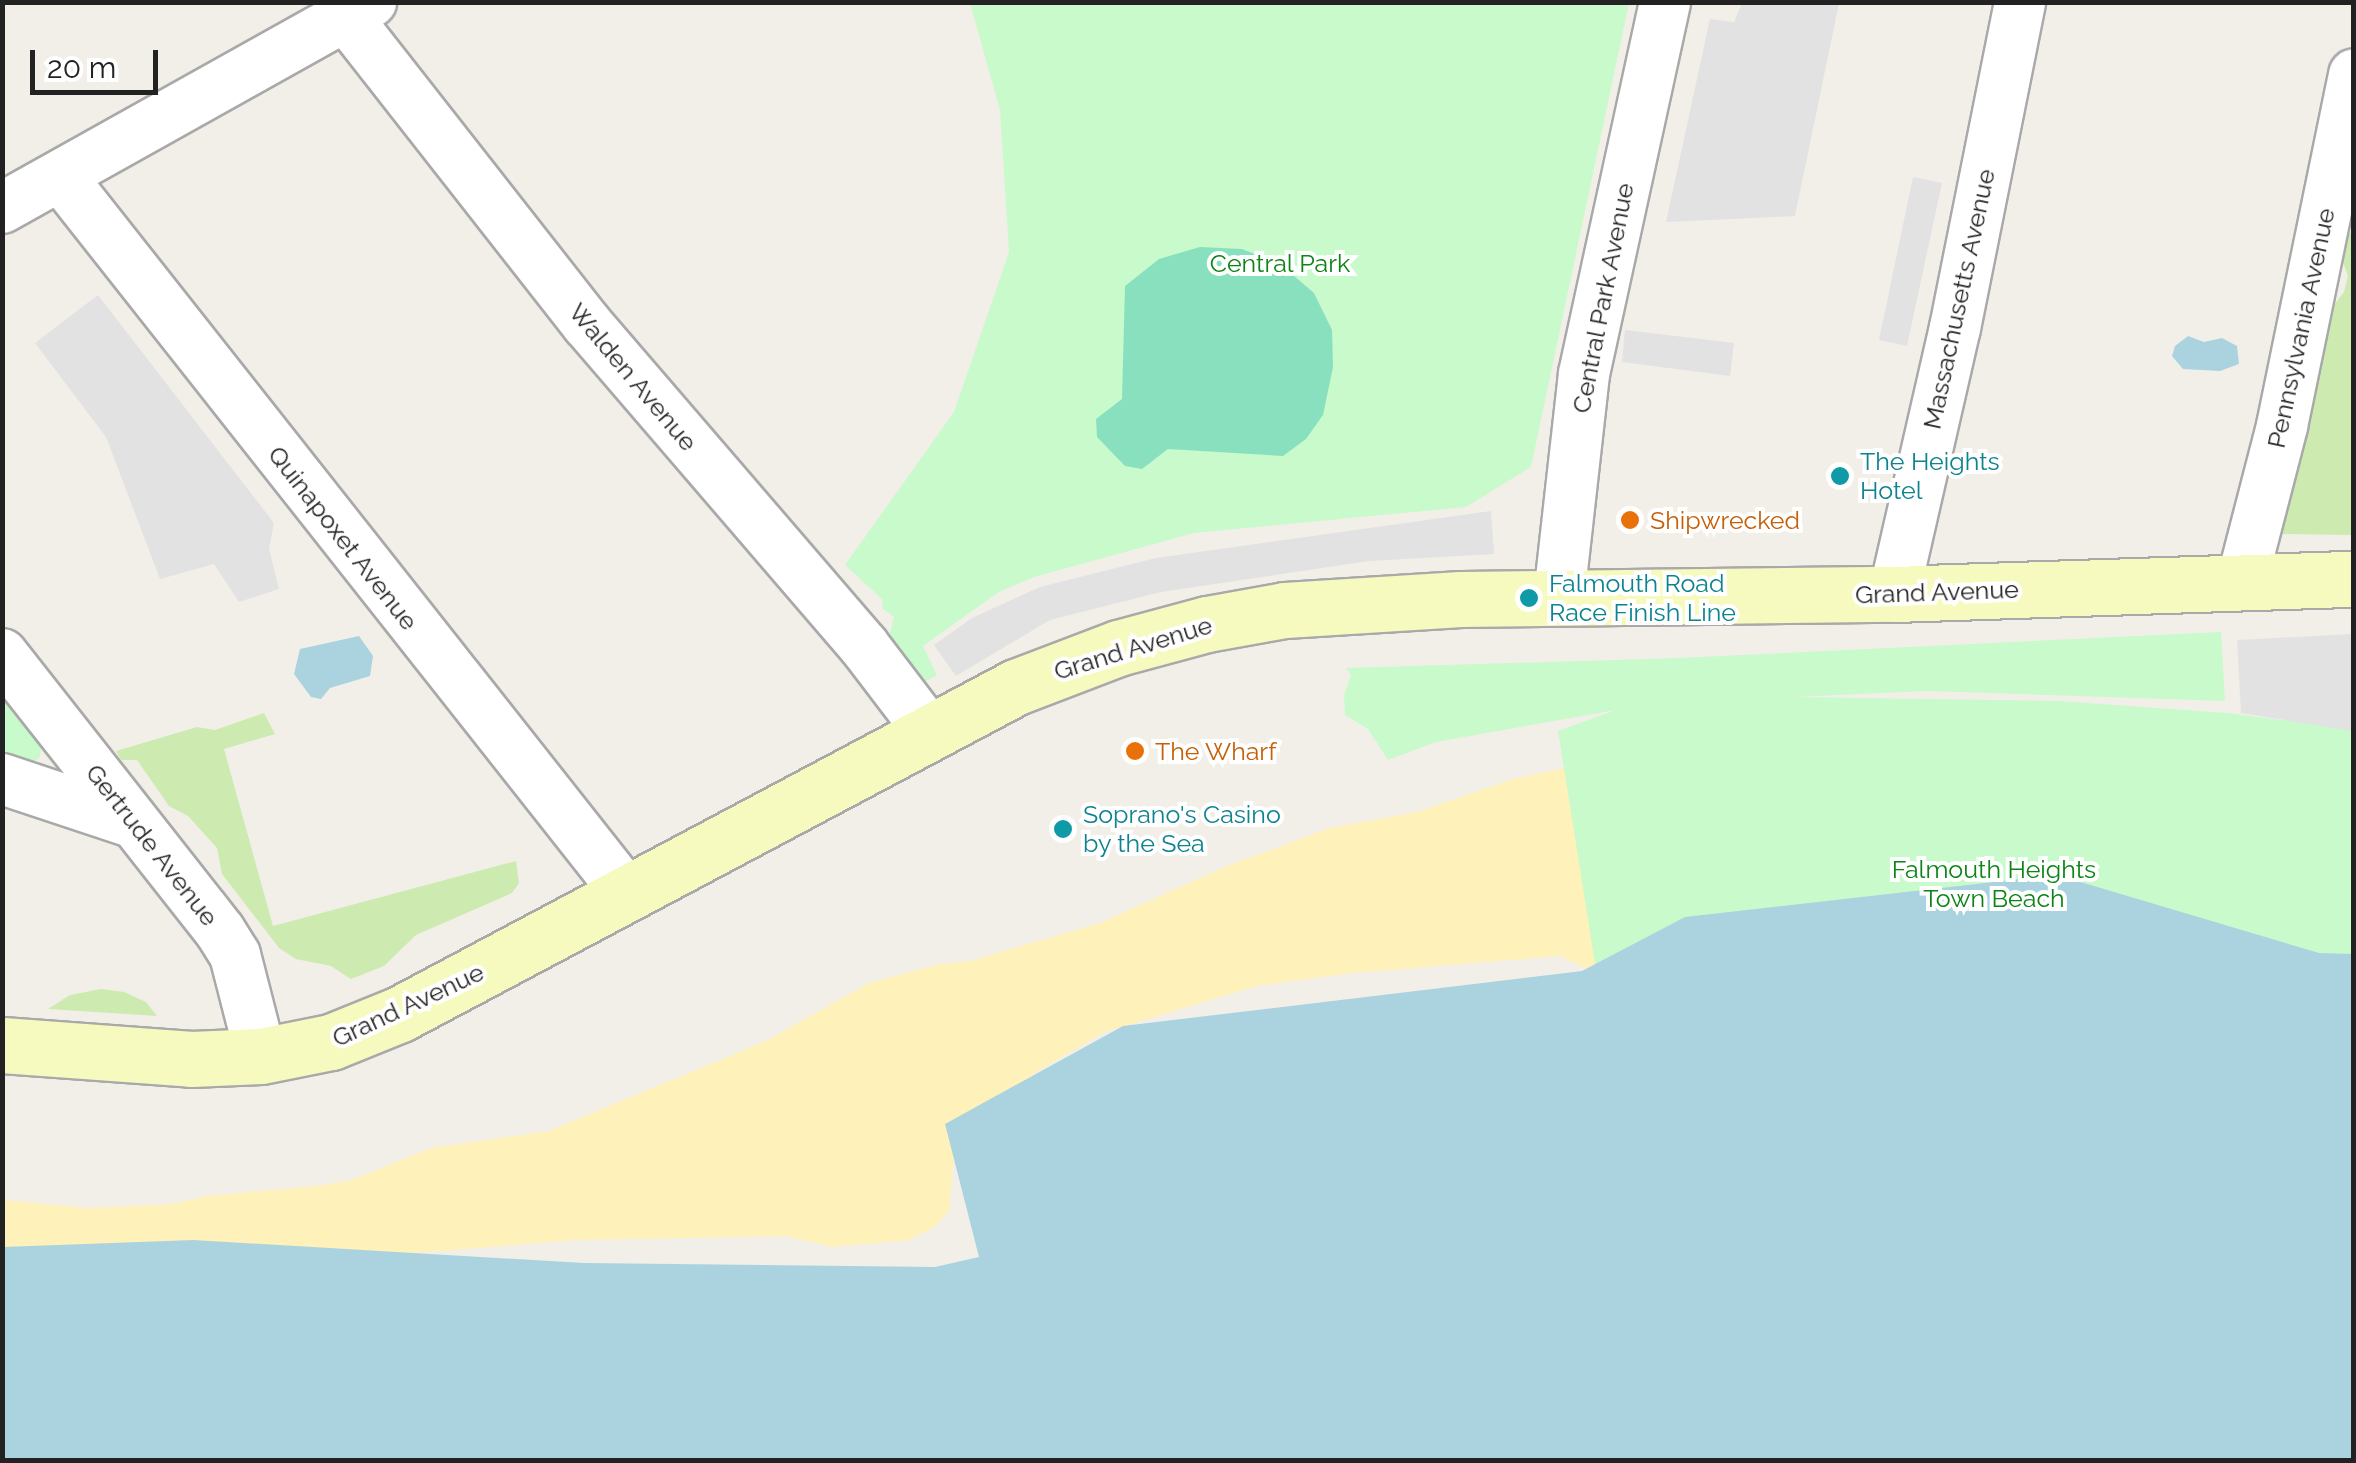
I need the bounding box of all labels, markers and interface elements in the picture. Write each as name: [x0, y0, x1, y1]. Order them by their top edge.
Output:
scale bar: [35, 30, 162, 92]
text: 20 m: [47, 50, 116, 85]
street label: Massachusetts Avenue: [1917, 166, 2001, 432]
street label: Central Park Avenue: [1566, 180, 1640, 416]
street label: Pennsylvania Avenue: [2261, 205, 2341, 451]
park label: Central Park: [1209, 248, 1351, 278]
street label: Walden Avenue: [562, 297, 704, 457]
street label: Quinapoxet Avenue: [262, 440, 424, 636]
place label: The Heights Hotel: [1860, 447, 2000, 506]
marker: The Heights Hotel: [1829, 465, 1851, 487]
place label: Shipwrecked: [1650, 505, 1800, 535]
marker: Shipwrecked: [1619, 509, 1641, 531]
place label: Falmouth Road Race Finish Line: [1549, 569, 1736, 628]
street label: Grand Avenue: [1854, 574, 2020, 610]
marker: Falmouth Road Race Finish Line: [1518, 587, 1540, 609]
street label: Grand Avenue: [1050, 610, 1216, 686]
place label: The Wharf: [1155, 736, 1277, 766]
marker: The Wharf: [1124, 740, 1146, 762]
street label: Gertrude Avenue: [79, 758, 225, 932]
place label: Soprano's Casino by the Sea: [1083, 800, 1281, 859]
marker: Soprano's Casino by the Sea: [1052, 818, 1074, 840]
park label: Falmouth Heights Town Beach: [1892, 855, 2096, 914]
street label: Grand Avenue: [327, 957, 489, 1053]

